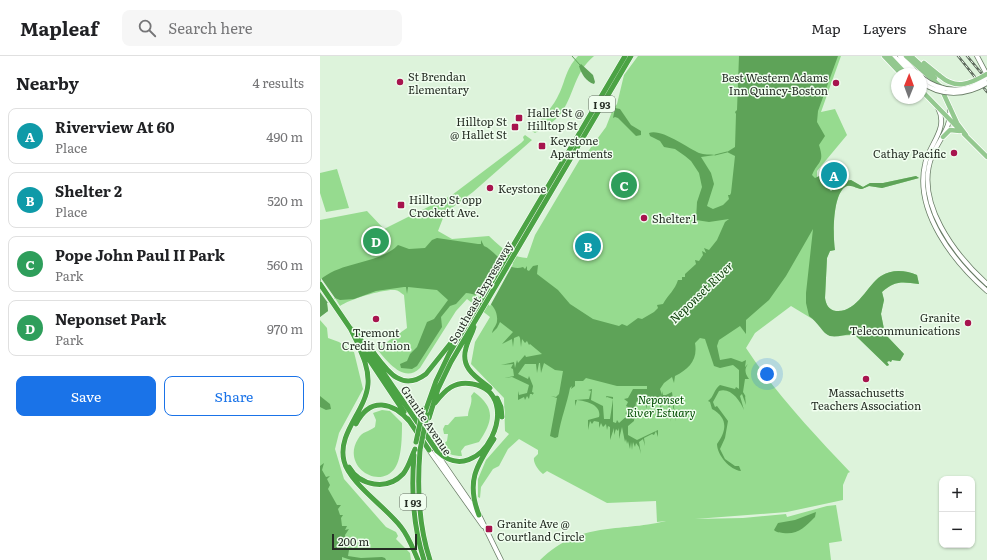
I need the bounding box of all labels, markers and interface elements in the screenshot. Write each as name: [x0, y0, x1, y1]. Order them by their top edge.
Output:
search box: [122, 10, 402, 46]
text: Mapleaf: [20, 14, 98, 42]
text: Search here: [168, 16, 253, 39]
icon: search: [136, 17, 158, 39]
text: Map: [811, 18, 841, 38]
text: Layers: [863, 18, 906, 38]
text: Share: [928, 18, 967, 38]
place label: St Brendan Elementary: [408, 68, 470, 97]
north arrow: [891, 68, 927, 104]
place label: Best Western Adams Inn Quincy-Boston: [721, 69, 828, 98]
text: Nearby: [16, 70, 79, 95]
text: 4 results: [253, 73, 304, 92]
marker: St Brendan Elementary: [395, 77, 405, 87]
marker: Best Western Adams Inn Quincy-Boston: [831, 78, 841, 88]
road number: I 93: [589, 96, 615, 112]
place label: Hallet St @ Hilltop St: [527, 104, 584, 133]
place label: Hilltop St @ Hallet St: [450, 113, 508, 142]
marker: Hallet St @ Hilltop St: [514, 113, 524, 123]
text: Riverview At 60: [55, 115, 175, 138]
marker: Hilltop St @ Hallet St: [510, 122, 520, 132]
text: A: [25, 127, 35, 146]
text: 490 m: [266, 127, 303, 146]
place label: Keystone Apartments: [550, 132, 612, 161]
text: Place: [55, 138, 87, 157]
marker: Keystone Apartments: [537, 141, 547, 151]
place label: Cathay Pacific: [873, 145, 947, 161]
marker: Cathay Pacific: [949, 148, 959, 158]
pin: A: [821, 160, 847, 190]
pin: C: [611, 170, 637, 200]
text: Shelter 2: [55, 179, 122, 202]
place label: Keystone: [498, 180, 546, 196]
marker: Keystone: [485, 183, 495, 193]
text: B: [26, 191, 34, 210]
text: 520 m: [267, 191, 303, 210]
place label: Hilltop St opp Crockett Ave.: [409, 191, 482, 220]
marker: Hilltop St opp Crockett Ave.: [396, 200, 406, 210]
text: Place: [55, 202, 87, 221]
place label: Shelter 1: [652, 210, 697, 226]
marker: Shelter 1: [639, 213, 649, 223]
pin: D: [363, 226, 389, 256]
pin: B: [575, 231, 601, 261]
street label: Southeast Expressway: [444, 237, 516, 346]
text: Pope John Paul II Park: [55, 243, 225, 266]
text: C: [25, 255, 35, 274]
text: 560 m: [267, 255, 303, 274]
water label: Neponset River: [665, 256, 737, 327]
text: Park: [55, 266, 84, 285]
text: Neponset Park: [55, 307, 166, 330]
place label: Granite Telecommunications: [850, 309, 960, 338]
marker: Tremont Credit Union: [371, 314, 381, 324]
marker: Granite Telecommunications: [963, 318, 973, 328]
text: D: [25, 319, 35, 338]
text: 970 m: [267, 319, 303, 338]
place label: Tremont Credit Union: [342, 324, 410, 353]
text: Park: [55, 330, 84, 349]
your location: [757, 364, 777, 384]
marker: Massachusetts Teachers Association: [861, 374, 871, 384]
button: Save: [16, 376, 156, 416]
button: Share: [164, 376, 304, 416]
street label: Granite Avenue: [398, 382, 456, 458]
place label: Massachusetts Teachers Association: [811, 384, 921, 413]
park label: Neponset River Estuary: [627, 391, 696, 420]
map controls: [939, 476, 975, 548]
button: +: [939, 476, 975, 512]
road number: I 93: [400, 494, 426, 510]
button: −: [939, 512, 975, 548]
place label: Granite Ave @ Courtland Circle: [497, 515, 585, 544]
marker: Granite Ave @ Courtland Circle: [484, 524, 494, 534]
scale bar: [332, 532, 417, 551]
text: 200 m: [338, 533, 369, 549]

